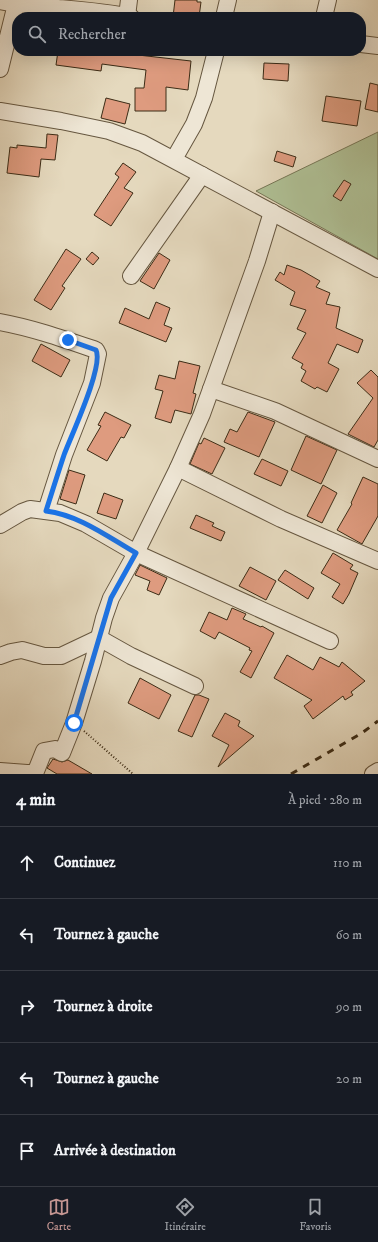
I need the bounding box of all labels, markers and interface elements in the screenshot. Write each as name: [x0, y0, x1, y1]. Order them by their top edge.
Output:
search box: [12, 12, 366, 56]
icon: search: [26, 23, 48, 45]
text: Rechercher: [58, 25, 126, 44]
route end: [59, 331, 77, 349]
route start: [65, 714, 83, 732]
text: 4 min: [16, 789, 55, 811]
text: À pied · 280 m: [288, 792, 362, 808]
icon: ahead: [16, 852, 38, 874]
text: Continuez: [54, 853, 115, 872]
text: 110 m: [333, 855, 362, 871]
icon: left: [16, 924, 38, 946]
text: Tournez à gauche: [54, 925, 159, 944]
text: 60 m: [336, 927, 362, 943]
icon: right: [16, 996, 38, 1018]
text: Tournez à droite: [54, 997, 152, 1016]
text: 90 m: [336, 999, 362, 1015]
icon: left: [16, 1068, 38, 1090]
text: Tournez à gauche: [54, 1069, 159, 1088]
text: 20 m: [336, 1071, 362, 1087]
icon: arrive: [16, 1140, 38, 1162]
text: Arrivée à destination: [54, 1141, 176, 1160]
tab: Carte: [47, 1196, 71, 1234]
tab: Itinéraire: [165, 1196, 206, 1234]
tab: Favoris: [299, 1196, 331, 1234]

